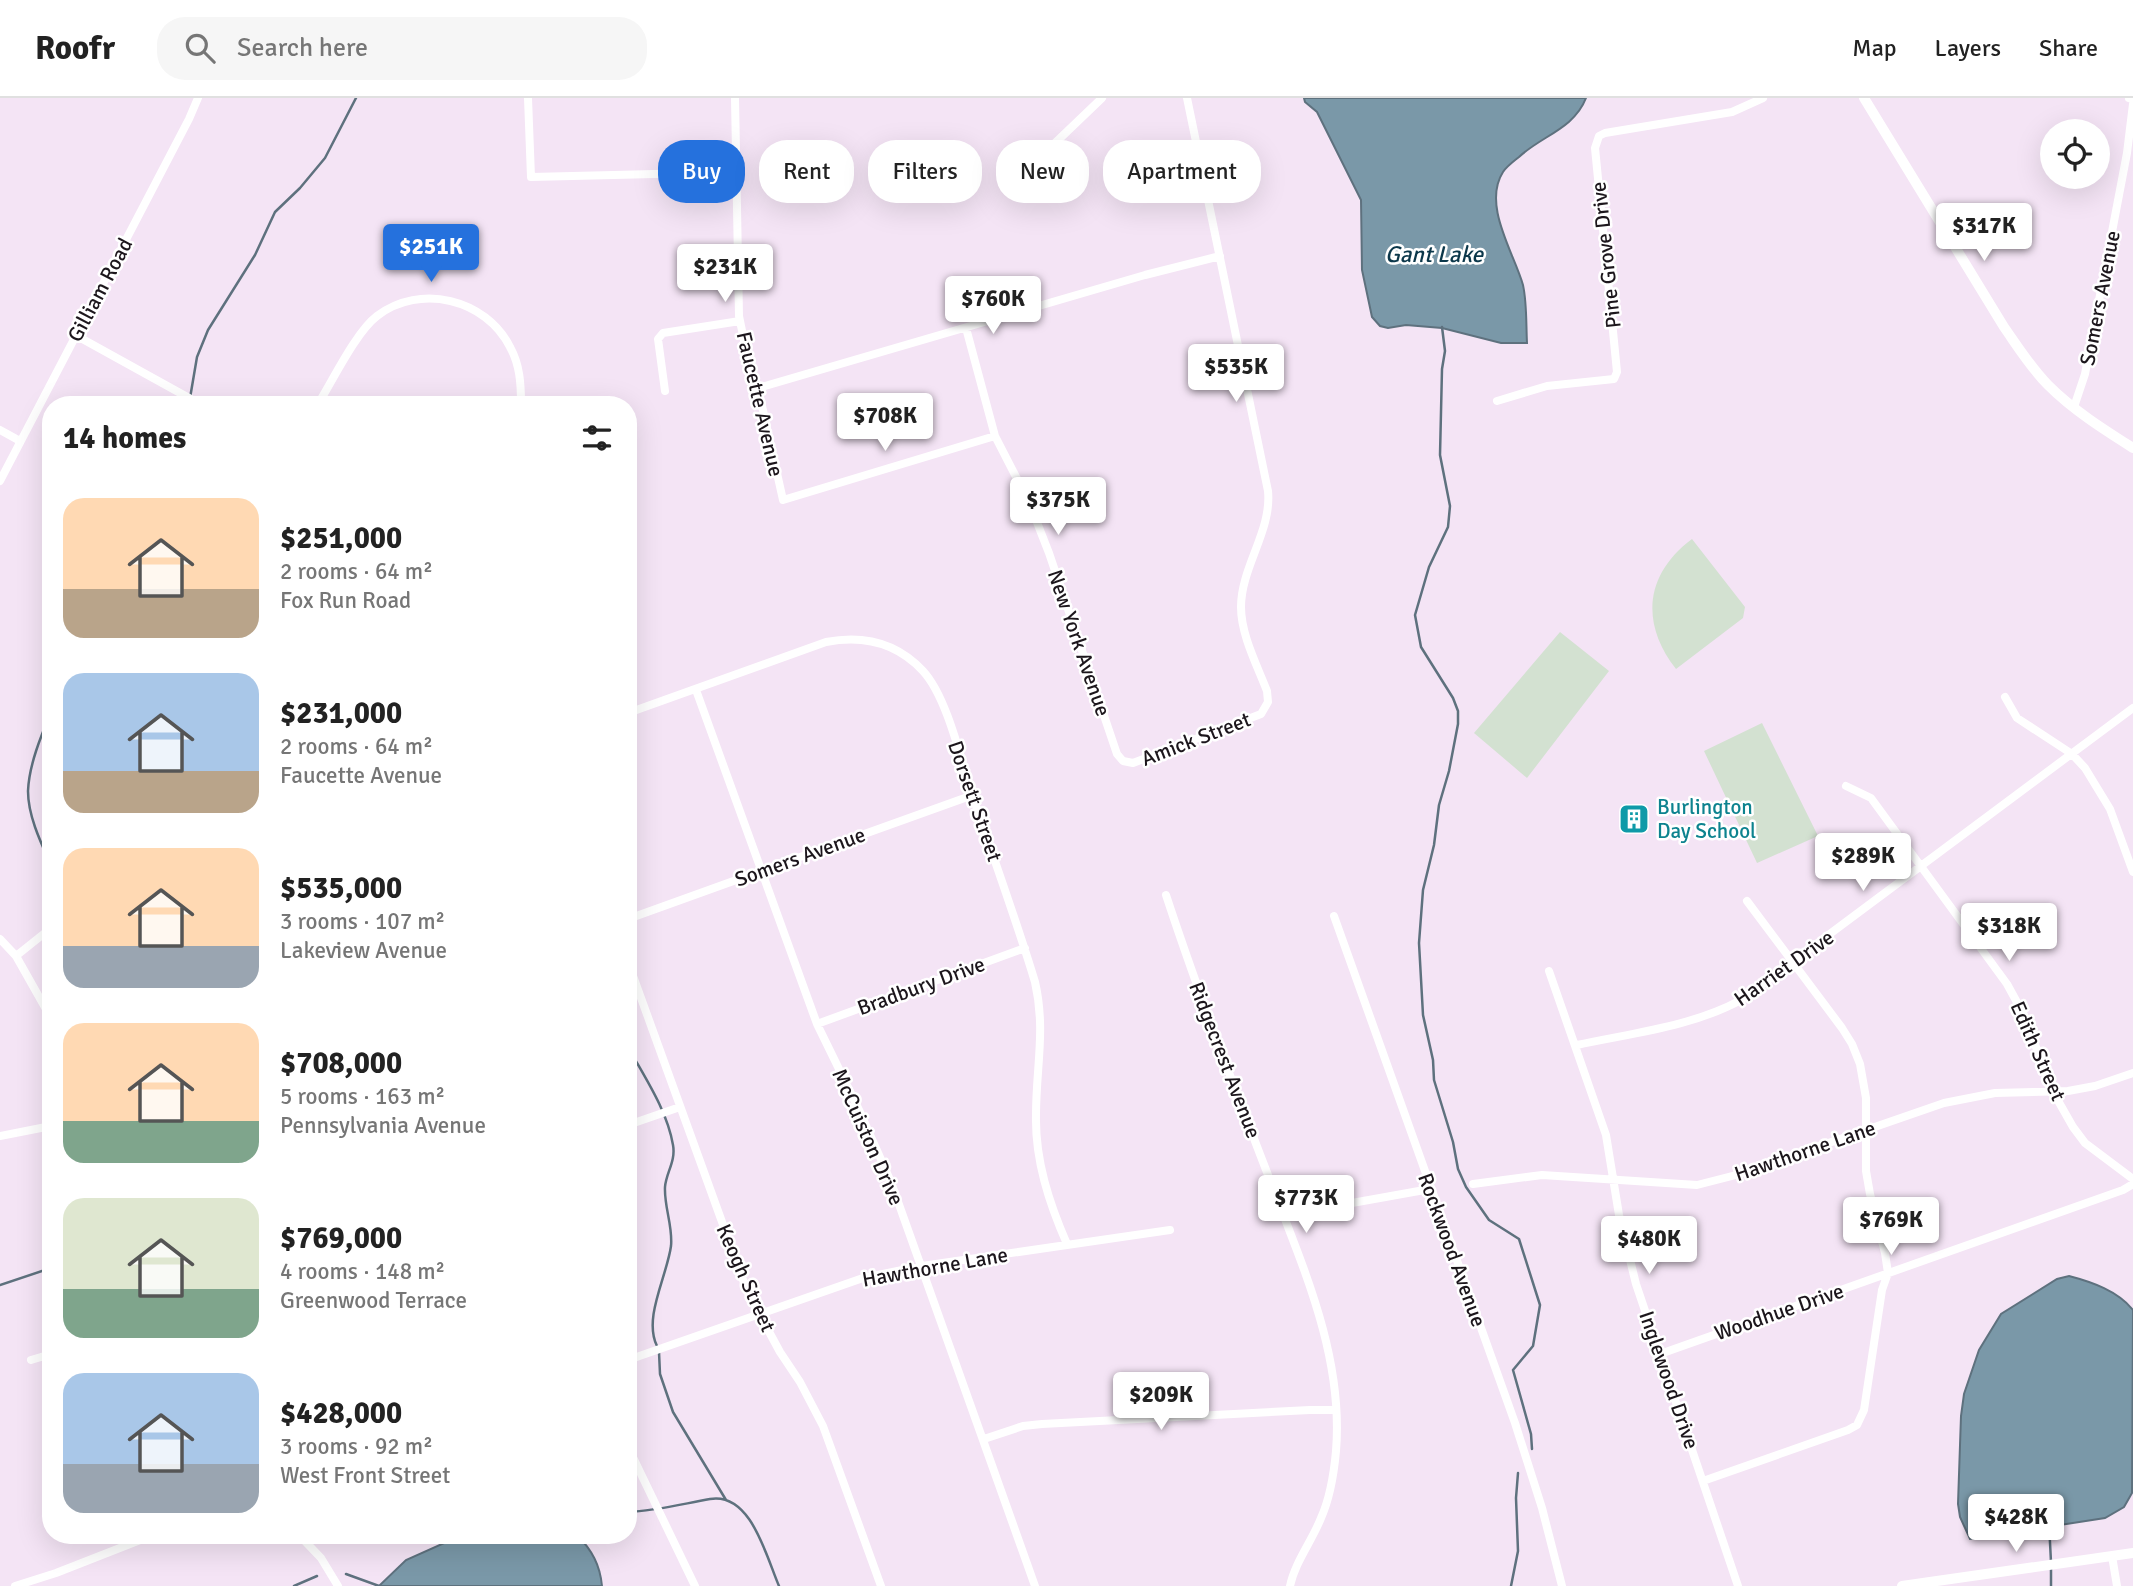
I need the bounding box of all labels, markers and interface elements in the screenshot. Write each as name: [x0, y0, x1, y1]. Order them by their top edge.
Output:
search box: [157, 17, 647, 80]
text: Roofr: [35, 28, 115, 69]
icon: search: [181, 29, 219, 67]
text: Search here: [237, 32, 368, 64]
text: Map: [1852, 33, 1897, 63]
text: Layers: [1935, 33, 2001, 63]
text: Share: [2039, 33, 2098, 63]
map controls: [2040, 119, 2110, 189]
button: locate: [2040, 119, 2110, 189]
chip: Buy: [658, 140, 745, 203]
chip: Rent: [759, 140, 854, 203]
chip: Filters: [868, 140, 982, 203]
chip: New: [996, 140, 1089, 203]
chip: Apartment: [1103, 140, 1261, 203]
street label: Pine Grove Drive: [1585, 180, 1627, 330]
pin: $317K: [1935, 204, 2033, 263]
text: $317K: [1952, 211, 2016, 240]
pin: $251K: [382, 225, 480, 284]
street label: Somers Avenue: [2074, 228, 2126, 368]
text: $251K: [399, 232, 463, 261]
street label: Gilliam Road: [62, 234, 138, 346]
water label: Gant Lake: [1385, 240, 1485, 269]
pin: $231K: [676, 244, 774, 304]
text: $231K: [693, 252, 757, 281]
pin: $760K: [944, 276, 1042, 336]
text: $760K: [961, 284, 1025, 313]
street label: Faucette Avenue: [731, 329, 789, 479]
pin: $535K: [1187, 344, 1285, 404]
text: $535K: [1204, 352, 1268, 381]
pin: $708K: [836, 394, 934, 453]
text: $708K: [853, 401, 917, 430]
icon: filters: [578, 419, 616, 457]
text: 14 homes: [63, 420, 186, 457]
pin: $375K: [1009, 478, 1107, 537]
text: $375K: [1026, 485, 1090, 514]
text: $251,000: [280, 520, 402, 557]
icon: home: [119, 526, 203, 610]
text: 2 rooms · 64 m²: [280, 557, 433, 586]
street label: New York Avenue: [1042, 566, 1116, 720]
text: Fox Run Road: [280, 586, 411, 615]
text: $231,000: [280, 695, 402, 732]
icon: home: [119, 701, 203, 785]
street label: Amick Street: [1138, 706, 1254, 772]
text: 2 rooms · 64 m²: [280, 732, 433, 761]
street label: Dorsett Street: [942, 737, 1008, 865]
text: Faucette Avenue: [280, 761, 442, 790]
place label: Burlington Day School: [1657, 794, 1756, 844]
building icon: Burlington Day School: [1617, 802, 1651, 836]
street label: Somers Avenue: [731, 821, 869, 893]
pin: $289K: [1814, 834, 1912, 893]
text: $289K: [1831, 841, 1895, 870]
text: $535,000: [280, 870, 402, 907]
icon: home: [119, 876, 203, 960]
pin: $318K: [1960, 904, 2058, 963]
text: 3 rooms · 107 m²: [280, 907, 445, 936]
text: $318K: [1977, 911, 2041, 940]
street label: Harriet Drive: [1729, 924, 1839, 1012]
text: Lakeview Avenue: [280, 936, 447, 965]
street label: Bradbury Drive: [854, 951, 988, 1021]
street label: Ridgecrest Avenue: [1183, 978, 1267, 1142]
street label: Edith Street: [2004, 997, 2072, 1105]
text: $708,000: [280, 1045, 402, 1082]
icon: home: [119, 1051, 203, 1135]
street label: McCuiston Drive: [826, 1065, 910, 1209]
text: 5 rooms · 163 m²: [280, 1082, 445, 1111]
text: Pennsylvania Avenue: [280, 1111, 486, 1140]
street label: Hawthorne Lane: [1731, 1115, 1879, 1187]
street label: Rockwood Avenue: [1412, 1170, 1492, 1330]
pin: $773K: [1257, 1176, 1355, 1235]
text: $773K: [1274, 1183, 1338, 1212]
pin: $769K: [1842, 1198, 1940, 1257]
text: $769K: [1859, 1205, 1923, 1234]
pin: $480K: [1600, 1216, 1698, 1276]
text: $769,000: [280, 1220, 402, 1257]
street label: Keogh Street: [711, 1220, 781, 1336]
text: $480K: [1617, 1224, 1681, 1253]
icon: home: [119, 1226, 203, 1310]
street label: Hawthorne Lane: [860, 1241, 1010, 1293]
text: 4 rooms · 148 m²: [280, 1257, 445, 1286]
street label: Woodhue Drive: [1711, 1278, 1847, 1346]
text: Greenwood Terrace: [280, 1286, 467, 1315]
street label: Inglewood Drive: [1633, 1308, 1705, 1452]
pin: $209K: [1112, 1372, 1210, 1432]
text: $209K: [1129, 1380, 1193, 1409]
text: $428,000: [280, 1395, 402, 1432]
icon: home: [119, 1401, 203, 1485]
text: 3 rooms · 92 m²: [280, 1432, 433, 1461]
text: West Front Street: [280, 1461, 450, 1490]
pin: $428K: [1967, 1494, 2065, 1554]
text: $428K: [1984, 1502, 2048, 1531]

